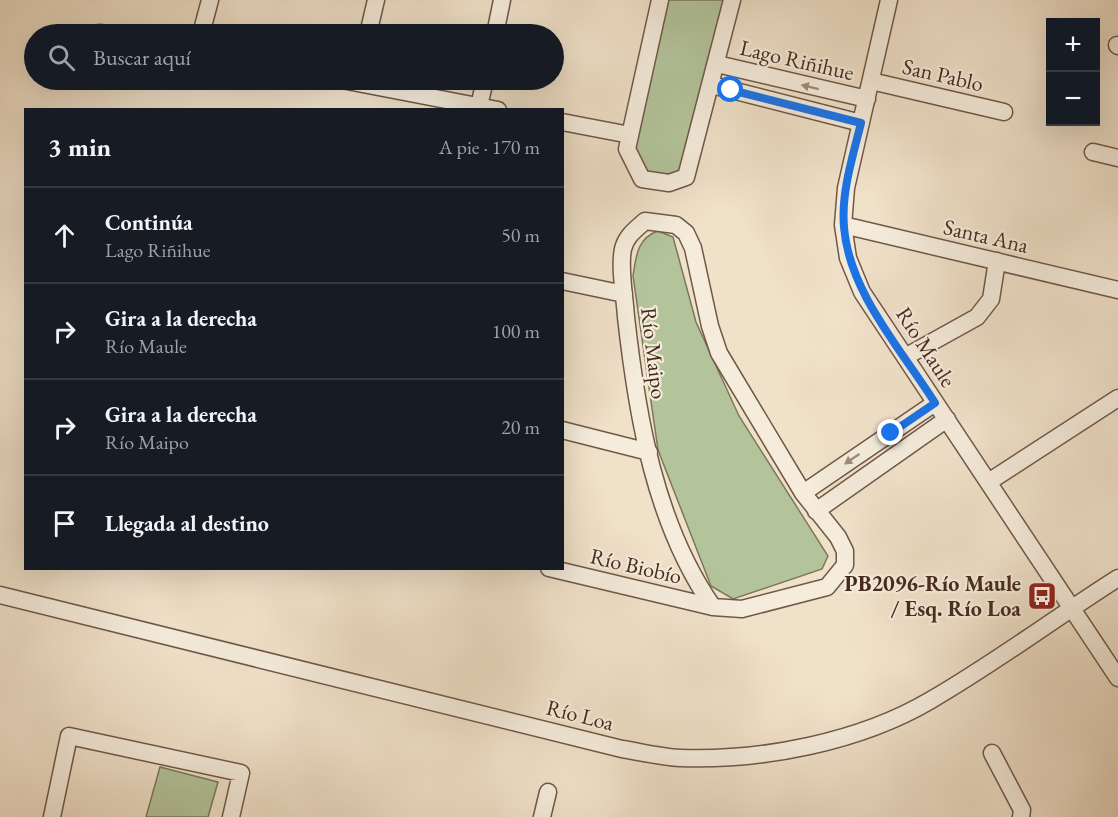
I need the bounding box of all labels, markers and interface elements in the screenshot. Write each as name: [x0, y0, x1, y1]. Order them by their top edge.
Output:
map controls: [1046, 18, 1100, 126]
button: +: [1046, 18, 1100, 72]
search box: [24, 24, 564, 90]
street label: Lago Riñihue: [737, 33, 857, 87]
icon: search: [45, 41, 78, 74]
text: Buscar aquí: [93, 43, 191, 72]
street label: San Pablo: [900, 52, 986, 98]
button: −: [1046, 72, 1100, 126]
route start: [717, 76, 743, 102]
one-way arrow: [801, 82, 819, 92]
text: 3 min: [48, 130, 111, 164]
text: A pie · 170 m: [439, 134, 540, 160]
text: Continúa: [105, 208, 193, 237]
street label: Santa Ana: [941, 212, 1032, 260]
icon: ahead: [48, 219, 81, 252]
text: 50 m: [501, 222, 540, 248]
text: Lago Riñihue: [105, 237, 211, 263]
street label: Río Maule: [889, 301, 963, 393]
text: Gira a la derecha: [105, 304, 257, 333]
street label: Río Maipo: [634, 305, 674, 401]
icon: right: [48, 315, 81, 348]
text: 100 m: [492, 318, 540, 344]
text: Río Maule: [105, 333, 187, 359]
text: Gira a la derecha: [105, 400, 257, 429]
icon: right: [48, 411, 81, 444]
text: 20 m: [501, 414, 540, 440]
route end: [877, 419, 903, 445]
text: Río Maipo: [105, 429, 189, 455]
one-way arrow: [845, 453, 861, 465]
icon: arrive: [48, 507, 81, 540]
text: Llegada al destino: [105, 509, 269, 538]
street label: Río Biobío: [587, 541, 685, 591]
place label: PB2096-Río Maule / Esq. Río Loa: [844, 569, 1021, 623]
bus stop icon: PB2096-Río Maule / Esq. Río Loa: [1026, 580, 1058, 612]
street label: Río Loa: [543, 693, 617, 737]

